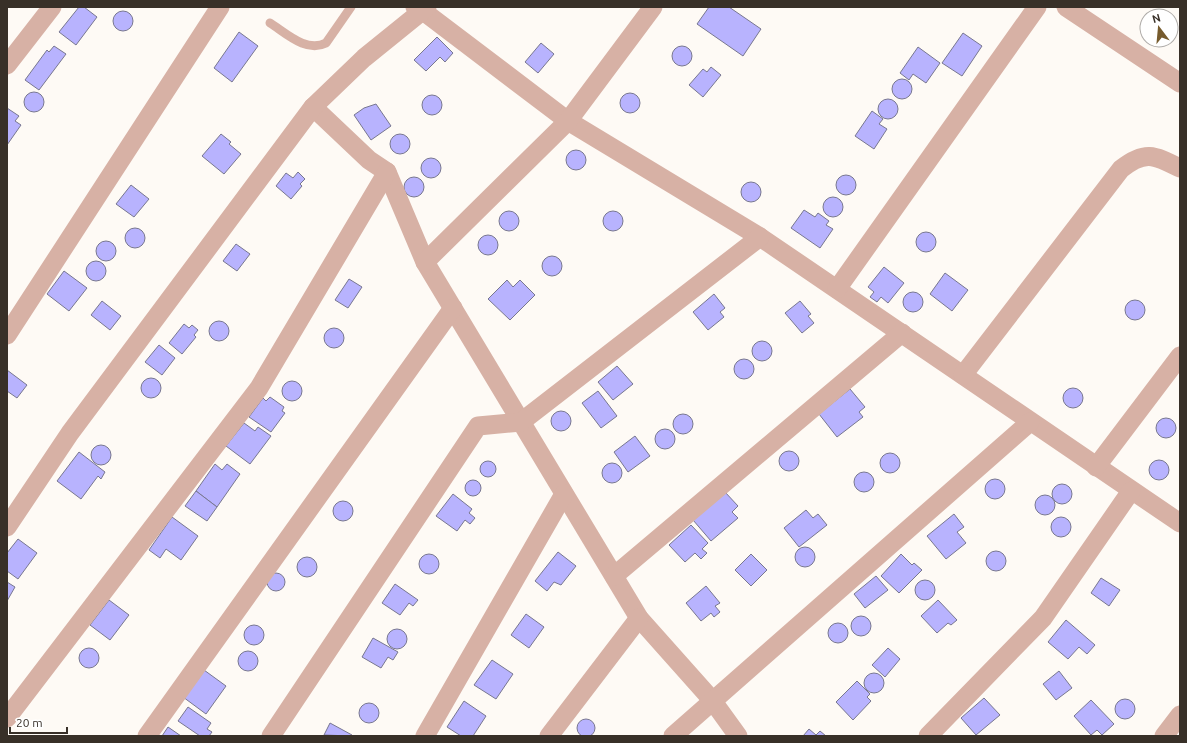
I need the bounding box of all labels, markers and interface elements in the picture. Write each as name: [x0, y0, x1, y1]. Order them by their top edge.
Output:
north arrow: [1139, 8, 1179, 48]
text: N: [1151, 11, 1162, 25]
scale bar: [10, 709, 67, 735]
text: 20 m: [16, 716, 43, 729]

